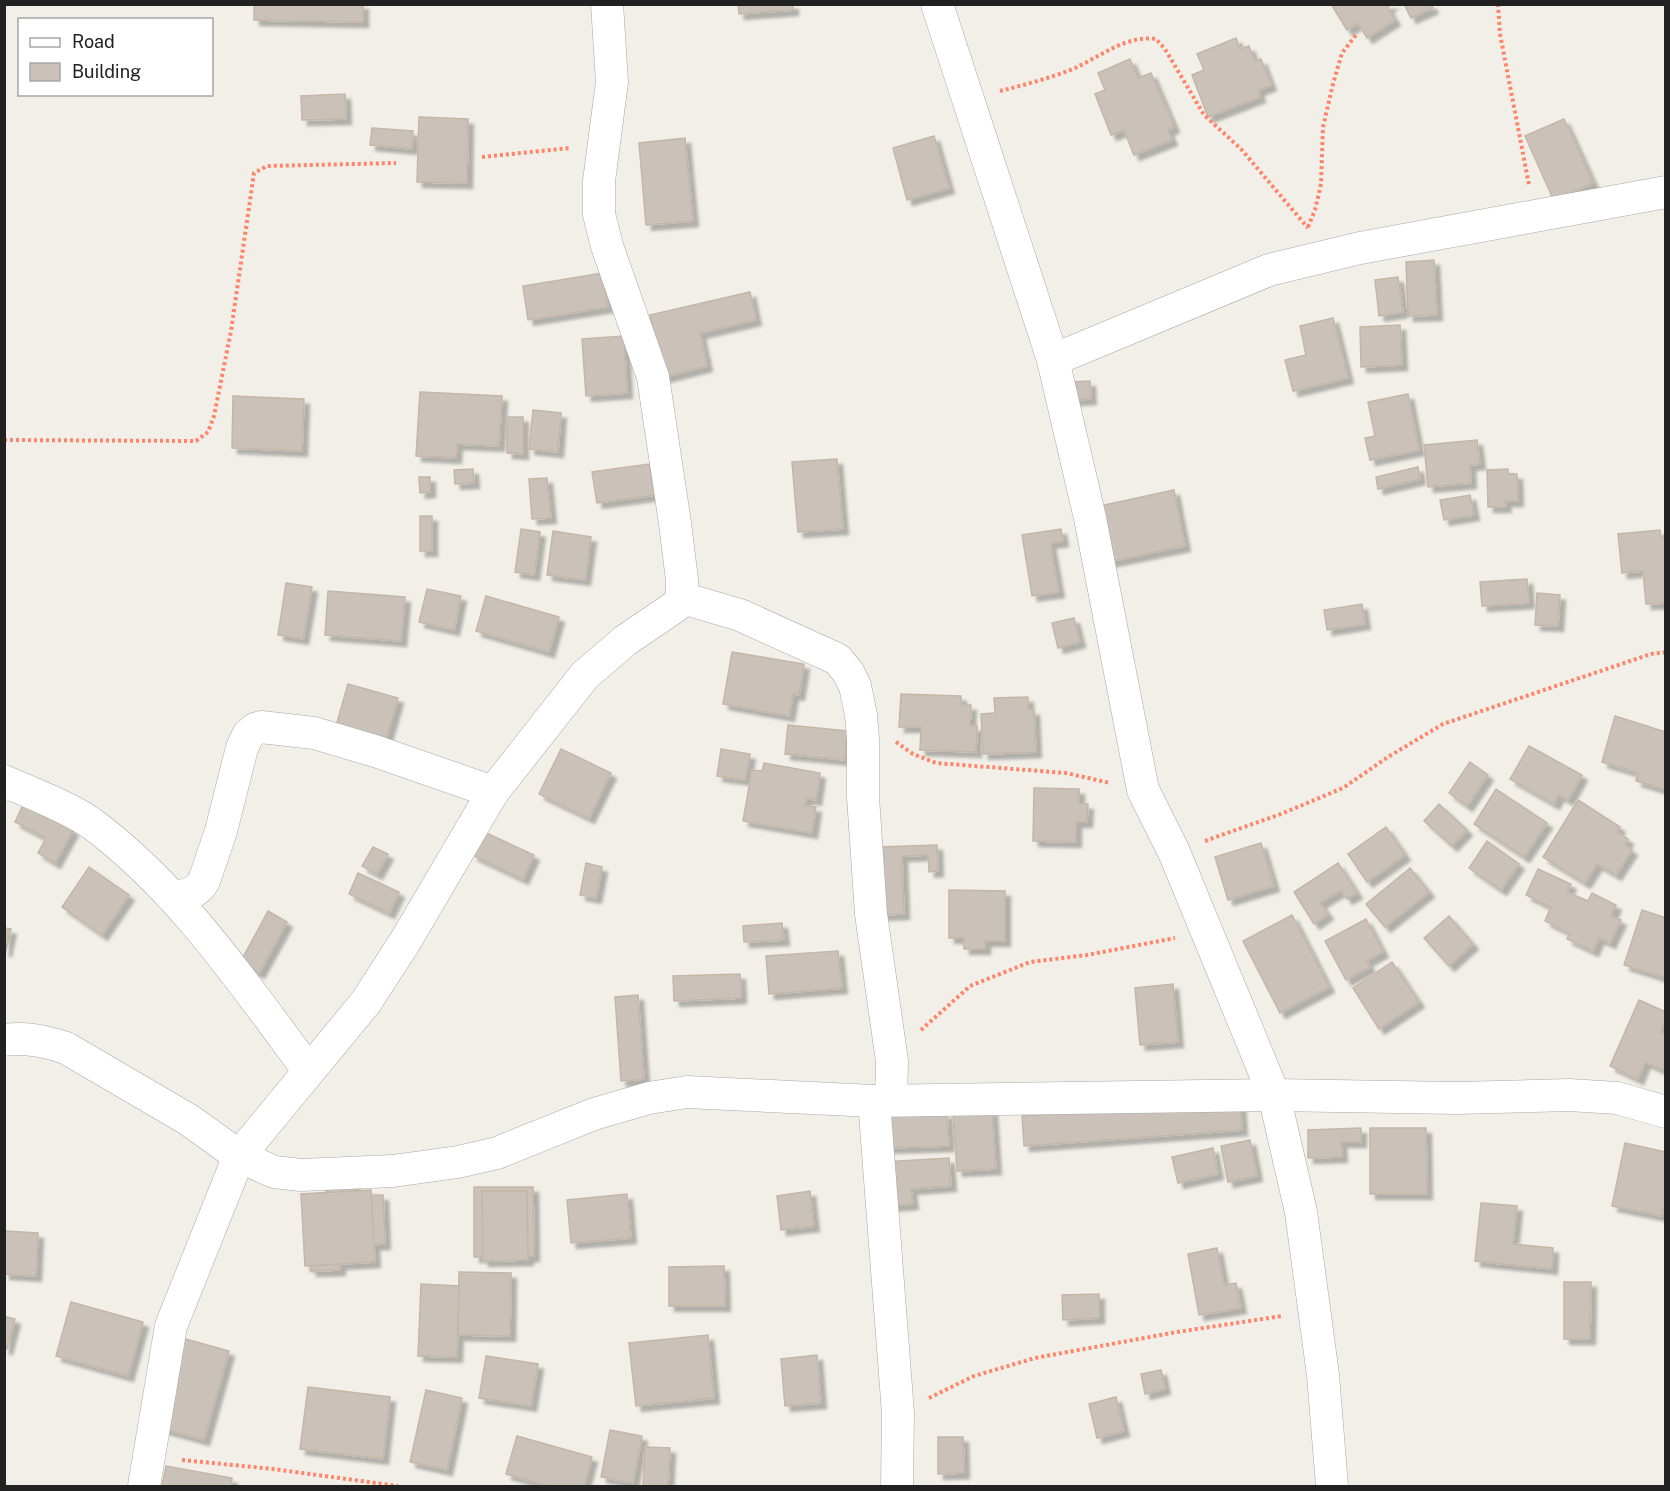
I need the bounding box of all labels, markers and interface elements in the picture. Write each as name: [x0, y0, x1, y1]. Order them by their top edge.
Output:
legend: [18, 18, 213, 96]
text: Road: [72, 31, 115, 52]
text: Building: [72, 61, 141, 82]

